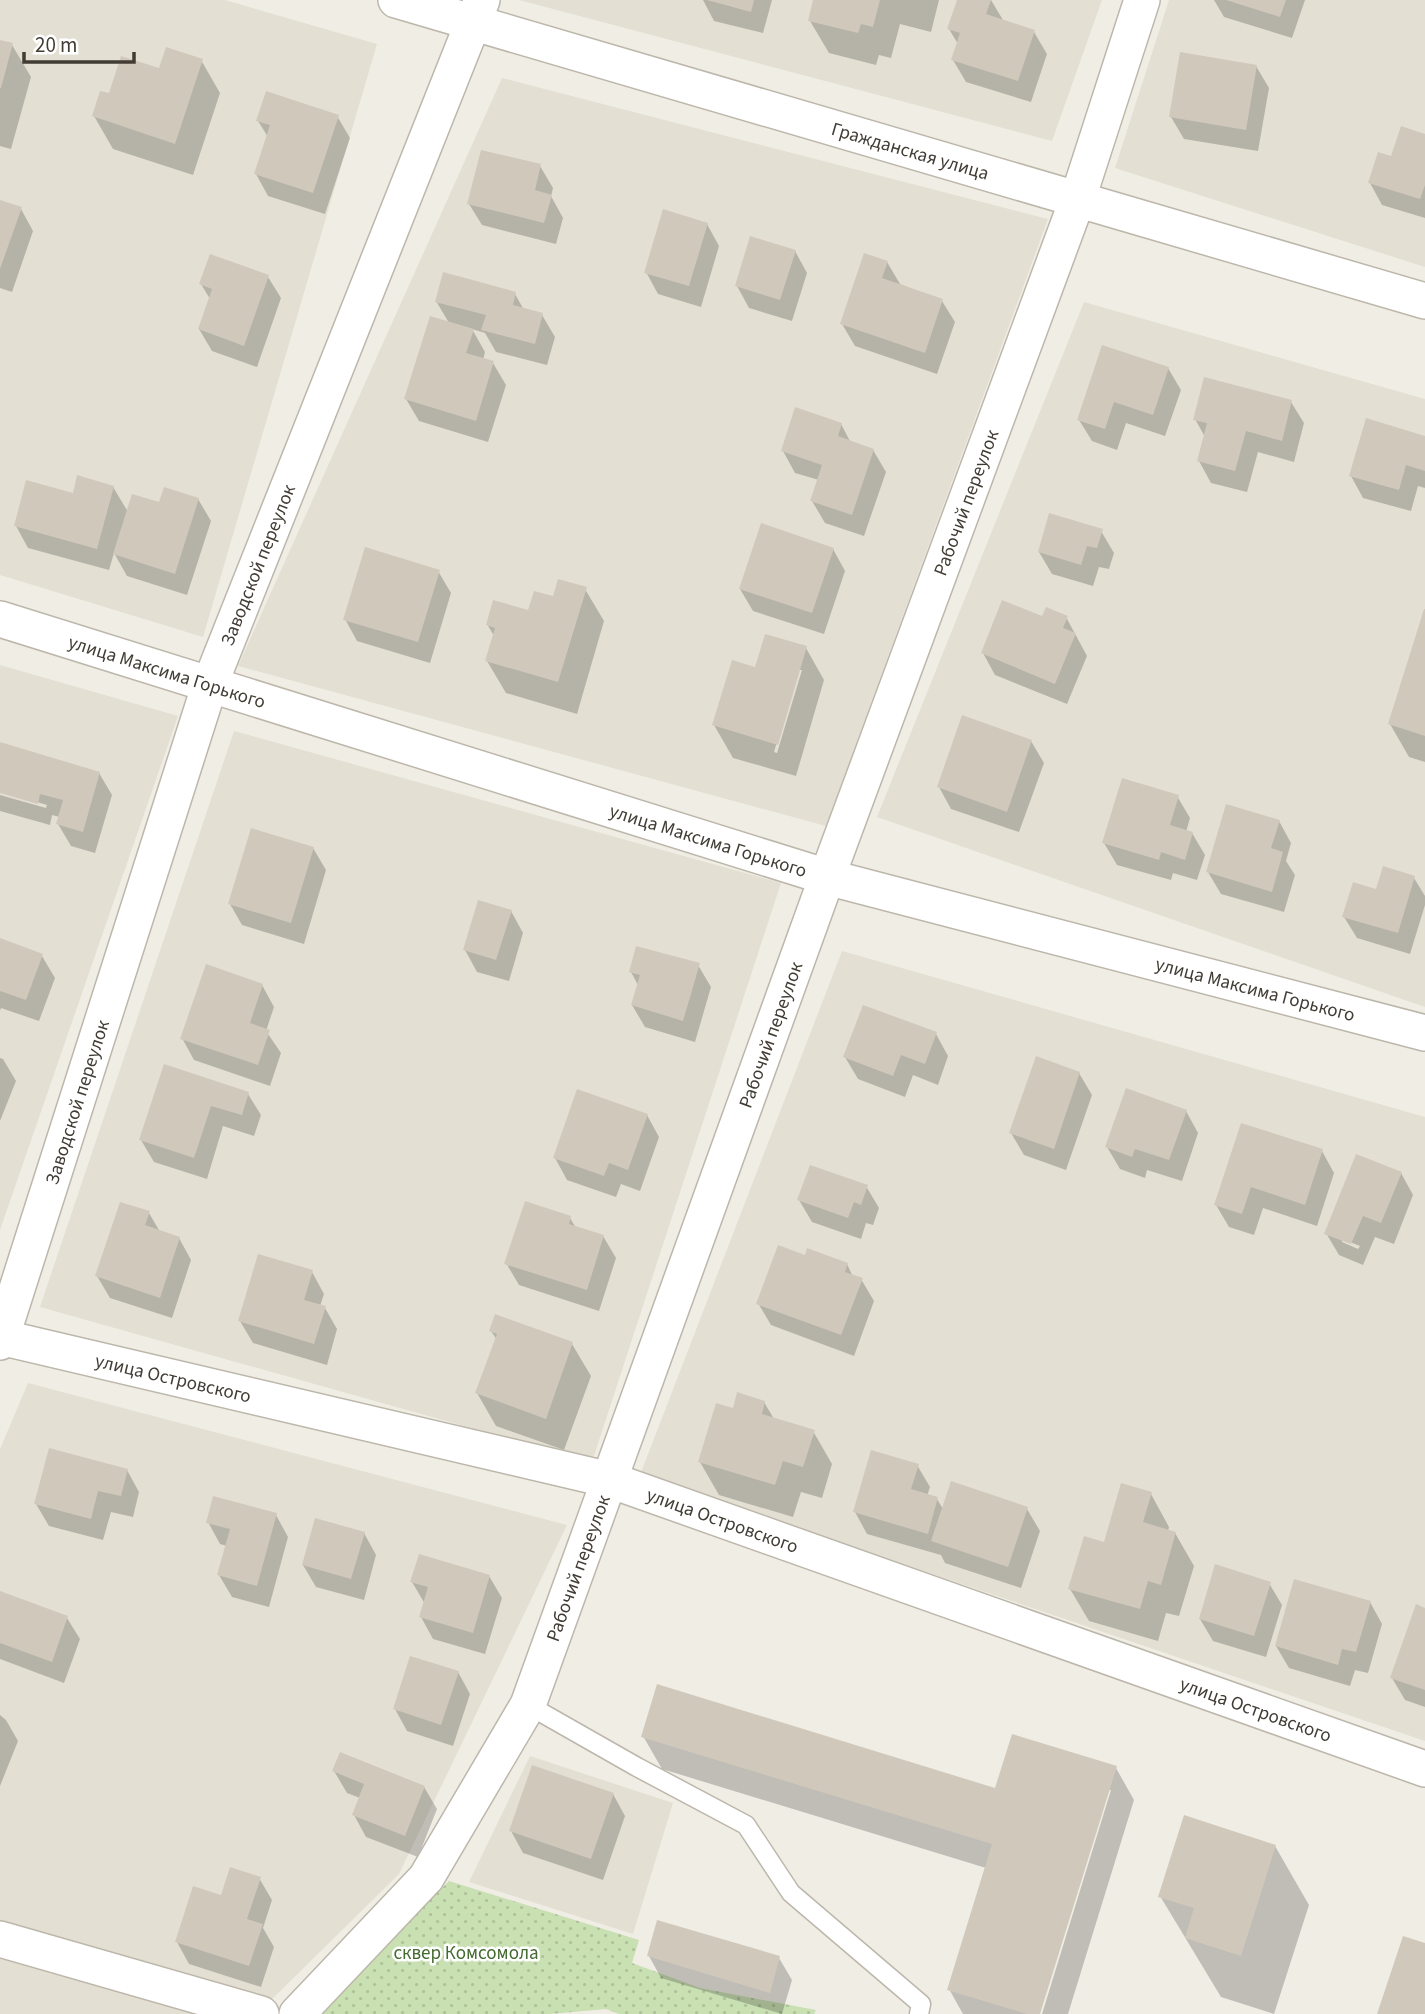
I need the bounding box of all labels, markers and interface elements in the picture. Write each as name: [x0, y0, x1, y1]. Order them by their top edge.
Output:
scale bar: [24, 21, 135, 65]
text: 20 m: [35, 30, 77, 60]
street label: Гражданская улица: [828, 116, 992, 188]
street label: Рабочий переулок: [928, 426, 1006, 580]
street label: Заводской переулок: [215, 480, 303, 650]
street label: улица Максима Горького: [65, 629, 269, 716]
street label: улица Максима Горького: [606, 798, 810, 885]
street label: улица Максима Горького: [1152, 951, 1358, 1029]
street label: Рабочий переулок: [733, 958, 811, 1112]
street label: Заводской переулок: [39, 1016, 117, 1188]
street label: улица Островского: [92, 1348, 254, 1410]
street label: улица Островского: [642, 1482, 802, 1561]
street label: Рабочий переулок: [540, 1491, 618, 1645]
street label: улица Островского: [1176, 1671, 1335, 1750]
park label: сквер Комсомола: [393, 1940, 539, 1967]

